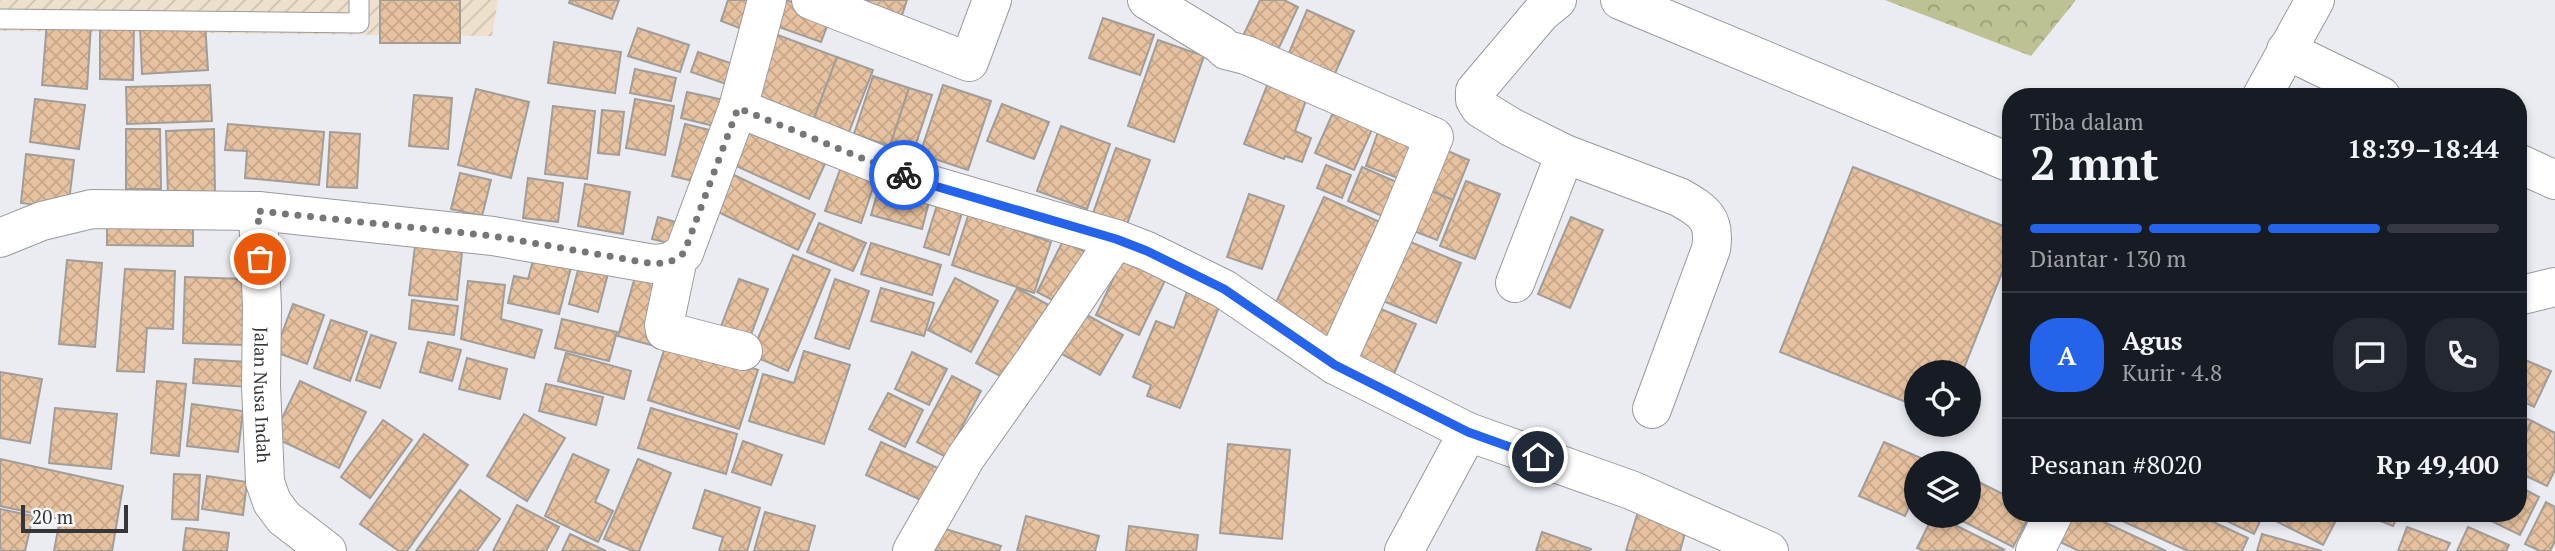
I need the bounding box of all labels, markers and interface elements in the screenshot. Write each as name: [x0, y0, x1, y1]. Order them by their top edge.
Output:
text: Tiba dalam: [2030, 106, 2144, 137]
text: 18:39–18:44: [2347, 131, 2499, 165]
text: 2 mnt: [2030, 132, 2159, 193]
courier: [869, 140, 939, 210]
icon: bike: [885, 156, 923, 194]
pin: [230, 229, 290, 289]
icon: bag: [241, 240, 279, 278]
text: Diantar · 130 m: [2030, 243, 2186, 274]
button: chat: [2333, 318, 2407, 392]
button: phone: [2425, 318, 2499, 392]
text: Agus: [2122, 323, 2183, 357]
street label: Jalan Nusa Indah: [249, 327, 276, 464]
text: A: [2058, 338, 2076, 372]
text: Kurir · 4.8: [2122, 357, 2222, 388]
map controls: [1904, 360, 1981, 528]
button: locate: [1904, 360, 1981, 437]
pin: [1508, 427, 1568, 487]
icon: home: [1519, 438, 1557, 476]
text: Pesanan #8020: [2030, 447, 2202, 481]
text: Rp 49,400: [2377, 447, 2499, 481]
button: layers: [1904, 451, 1981, 528]
scale bar: [21, 502, 128, 534]
text: 20 m: [32, 504, 73, 529]

